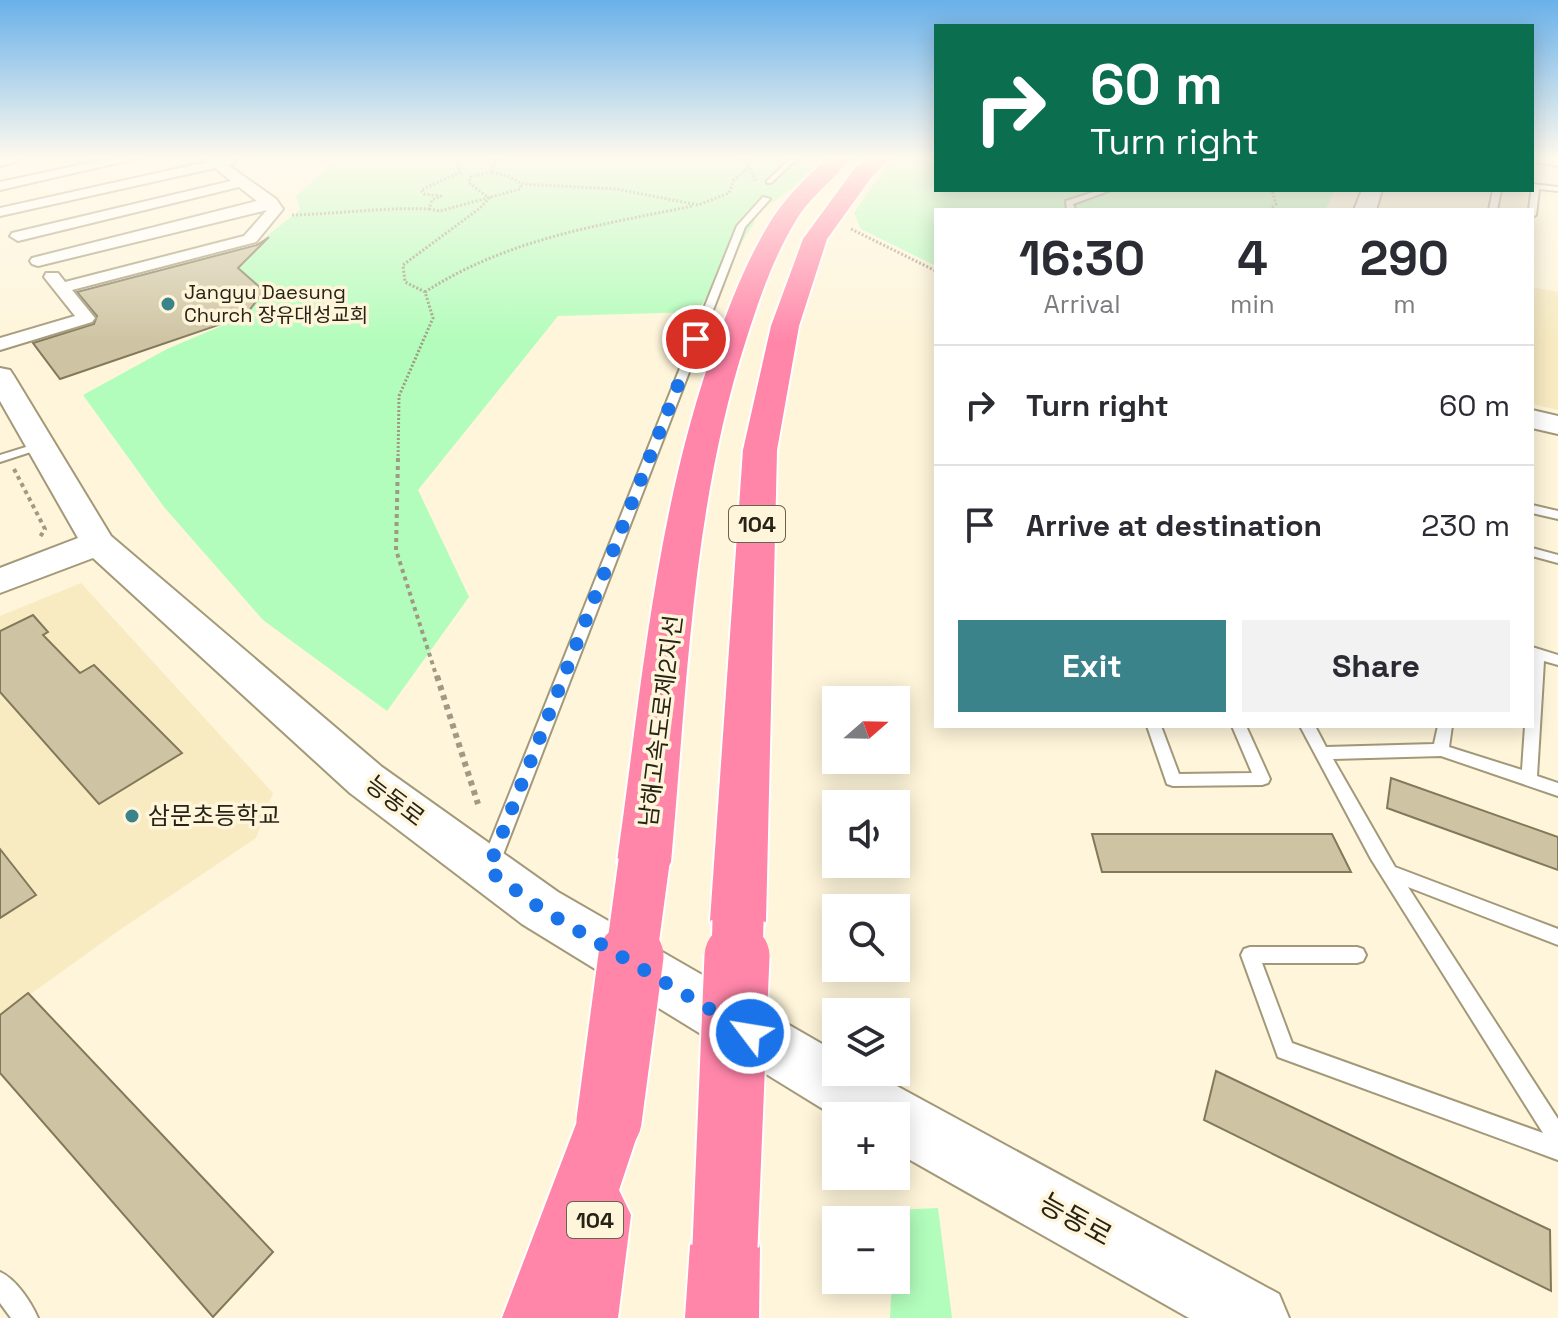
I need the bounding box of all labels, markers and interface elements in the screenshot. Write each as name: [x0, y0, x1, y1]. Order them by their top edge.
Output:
text: 60 m: [1090, 49, 1223, 120]
icon: right: [958, 56, 1062, 160]
text: Turn right: [1090, 119, 1259, 165]
text: 16:30: [1019, 228, 1145, 289]
text: 4: [1237, 228, 1268, 289]
text: 290: [1360, 228, 1449, 289]
place label: Jangyu Daesung Church 장유대성교회: [184, 279, 368, 328]
text: Arrival: [1043, 287, 1121, 321]
text: min: [1230, 287, 1275, 321]
text: m: [1393, 287, 1416, 321]
marker: Jangyu Daesung Church 장유대성교회: [159, 295, 177, 313]
pin: [662, 305, 730, 373]
icon: arrive: [674, 317, 718, 361]
icon: right: [958, 383, 1002, 427]
text: Turn right: [1026, 386, 1169, 425]
text: 60 m: [1439, 386, 1510, 425]
icon: arrive: [958, 503, 1002, 547]
road number: 104: [729, 506, 785, 542]
text: Arrive at destination: [1026, 506, 1322, 545]
text: 230 m: [1421, 506, 1510, 545]
street label: 남해고속도로제2지선: [632, 613, 689, 829]
button: Exit: [958, 620, 1226, 712]
button: Share: [1242, 620, 1510, 712]
north arrow: [822, 686, 910, 774]
map controls: [822, 686, 910, 1294]
street label: 능동로: [360, 768, 431, 833]
button: sound: [822, 790, 910, 878]
place label: 삼문초등학교: [148, 800, 280, 831]
marker: 삼문초등학교: [123, 807, 141, 825]
button: search: [822, 894, 910, 982]
position arrow: [708, 991, 792, 1075]
button: layers: [822, 998, 910, 1086]
button: +: [822, 1102, 910, 1190]
street label: 능동로: [1033, 1185, 1119, 1253]
road number: 104: [567, 1202, 623, 1238]
button: −: [822, 1206, 910, 1294]

